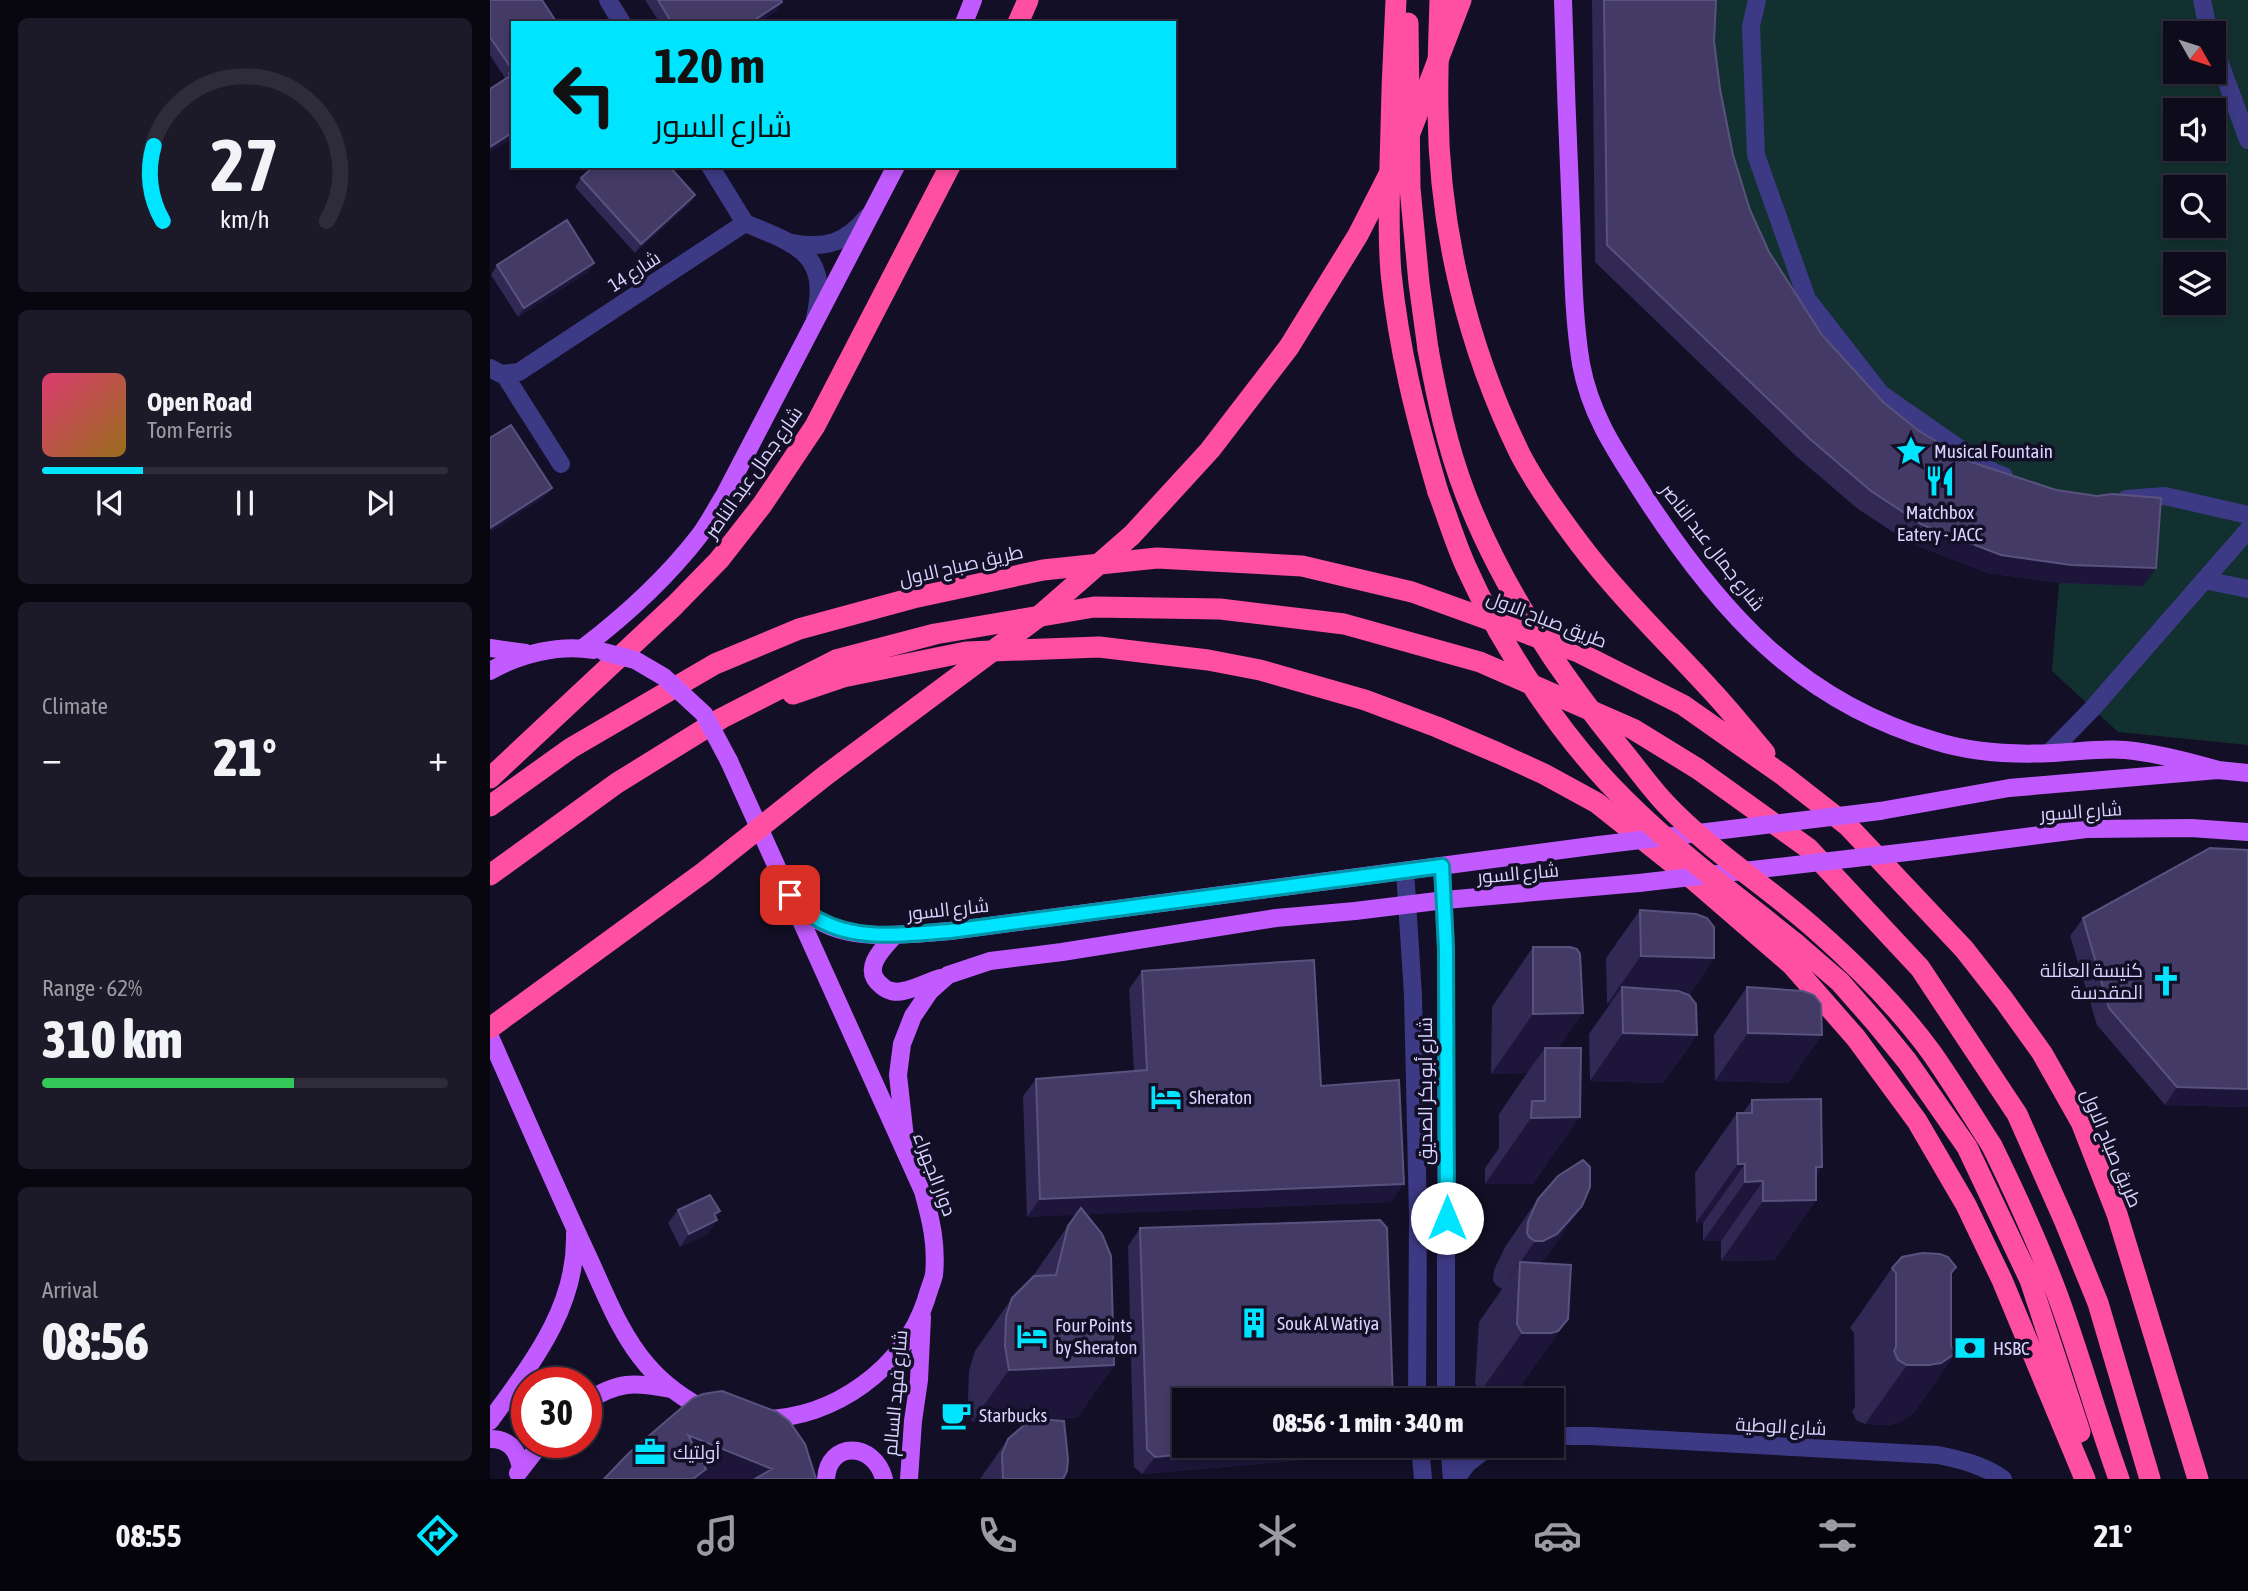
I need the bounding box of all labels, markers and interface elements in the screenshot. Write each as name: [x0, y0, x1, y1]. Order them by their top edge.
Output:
north arrow: [2163, 21, 2226, 84]
map controls: [2163, 21, 2226, 315]
text: 120 m: [654, 37, 765, 93]
icon: left: [539, 49, 630, 140]
button: sound: [2163, 98, 2226, 161]
text: شارع السور: [654, 107, 792, 144]
text: 27: [211, 123, 279, 206]
button: search: [2163, 175, 2226, 238]
text: km/h: [220, 205, 270, 233]
street label: شارع 14: [604, 246, 666, 298]
button: layers: [2163, 252, 2226, 315]
text: Open Road: [147, 387, 252, 417]
street label: شارع جمال عبد الناصر: [699, 402, 809, 544]
text: Tom Ferris: [147, 417, 232, 443]
place icon: Musical Fountain: [1894, 434, 1928, 468]
place label: Musical Fountain: [1934, 440, 2053, 462]
restaurant icon: Matchbox Eatery - JACC: [1923, 464, 1957, 498]
street label: شارع جمال عبد الناصر: [1654, 478, 1770, 617]
icon: previous: [91, 484, 129, 522]
icon: pause: [226, 484, 264, 522]
icon: next: [361, 484, 399, 522]
place label: Matchbox Eatery - JACC: [1897, 501, 1984, 545]
street label: طريق صباح الاول: [897, 540, 1026, 593]
street label: طريق صباح الاول: [1483, 586, 1610, 655]
text: Climate: [42, 693, 108, 719]
text: 21°: [213, 727, 277, 787]
text: −: [42, 736, 62, 779]
text: +: [428, 736, 448, 779]
street label: شارع السور: [2038, 797, 2123, 828]
street label: شارع السور: [1475, 858, 1560, 891]
pin: [760, 865, 820, 925]
icon: arrive: [771, 876, 809, 914]
street label: شارع السور: [905, 894, 990, 927]
place label: كنيسة العائلة المقدسة: [2040, 959, 2143, 1003]
church icon: كنيسة العائلة المقدسة: [2149, 964, 2183, 998]
text: Range · 62%: [42, 975, 142, 1001]
text: 310 km: [42, 1009, 183, 1069]
street label: شارع أبو بكر الصديق: [1414, 1017, 1439, 1165]
hotel icon: Sheraton: [1149, 1080, 1183, 1114]
street label: طريق صباح الاول: [2074, 1085, 2147, 1212]
place label: Sheraton: [1189, 1086, 1252, 1108]
street label: دوار الجهراء: [908, 1129, 961, 1219]
position arrow: [1410, 1181, 1484, 1255]
text: Arrival: [42, 1277, 98, 1303]
building icon: Souk Al Watiya: [1237, 1306, 1271, 1340]
text: 08:56: [42, 1311, 149, 1371]
place label: Souk Al Watiya: [1277, 1312, 1379, 1334]
place label: Four Points by Sheraton: [1055, 1314, 1138, 1358]
hotel icon: Four Points by Sheraton: [1015, 1319, 1049, 1353]
street label: شارع فهد السالم: [879, 1329, 914, 1457]
bank icon: HSBC: [1953, 1331, 1987, 1365]
place label: HSBC: [1993, 1337, 2030, 1359]
speed limit sign: 30: [511, 1367, 602, 1458]
cafe icon: Starbucks: [939, 1398, 973, 1432]
place label: Starbucks: [979, 1404, 1047, 1426]
text: 08:56 · 1 min · 340 m: [1273, 1408, 1463, 1438]
street label: شارع الوطية: [1735, 1413, 1827, 1442]
office icon: أولتيك: [633, 1435, 667, 1469]
place label: أولتيك: [673, 1441, 720, 1464]
icon: directions: [413, 1511, 462, 1560]
icon: music: [693, 1511, 742, 1560]
icon: phone: [973, 1511, 1022, 1560]
icon: climate: [1253, 1511, 1302, 1560]
icon: car: [1533, 1511, 1582, 1560]
icon: filters: [1813, 1511, 1862, 1560]
text: 08:55: [116, 1517, 181, 1554]
text: 21°: [2093, 1517, 2132, 1554]

